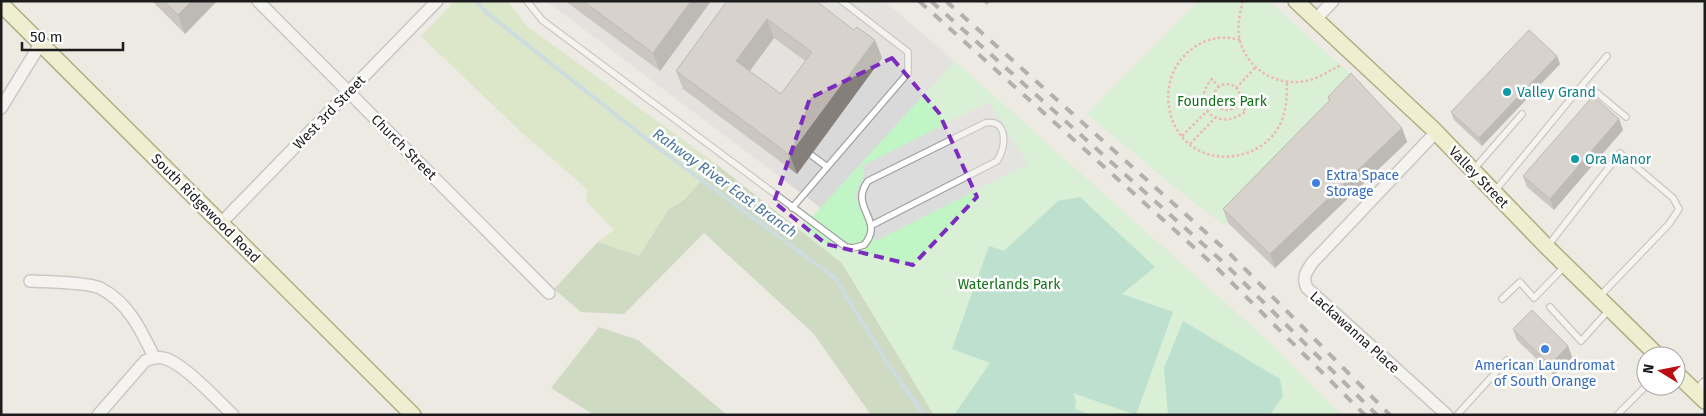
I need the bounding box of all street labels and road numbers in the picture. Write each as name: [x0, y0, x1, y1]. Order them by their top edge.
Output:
street label: West 3rd Street: [290, 71, 370, 153]
street label: Church Street: [367, 111, 441, 184]
street label: Valley Street: [1445, 143, 1513, 212]
street label: South Ridgewood Road: [148, 150, 264, 266]
street label: Lackawanna Place: [1306, 288, 1403, 377]

